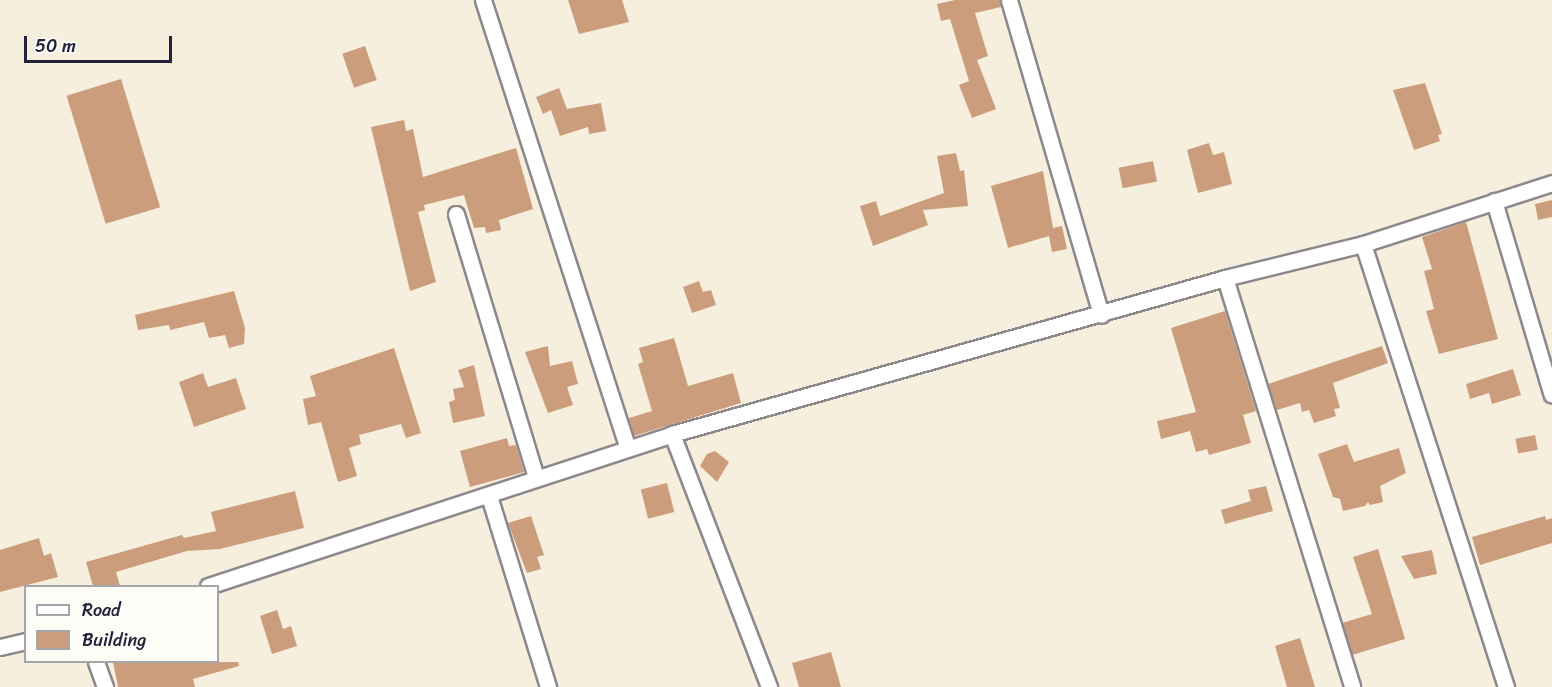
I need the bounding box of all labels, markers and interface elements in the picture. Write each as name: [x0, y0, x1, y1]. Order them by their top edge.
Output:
scale bar: [27, 24, 176, 62]
text: 50 m: [35, 30, 76, 62]
legend: [24, 585, 219, 663]
text: Road: [82, 594, 121, 626]
text: Building: [82, 624, 146, 656]

